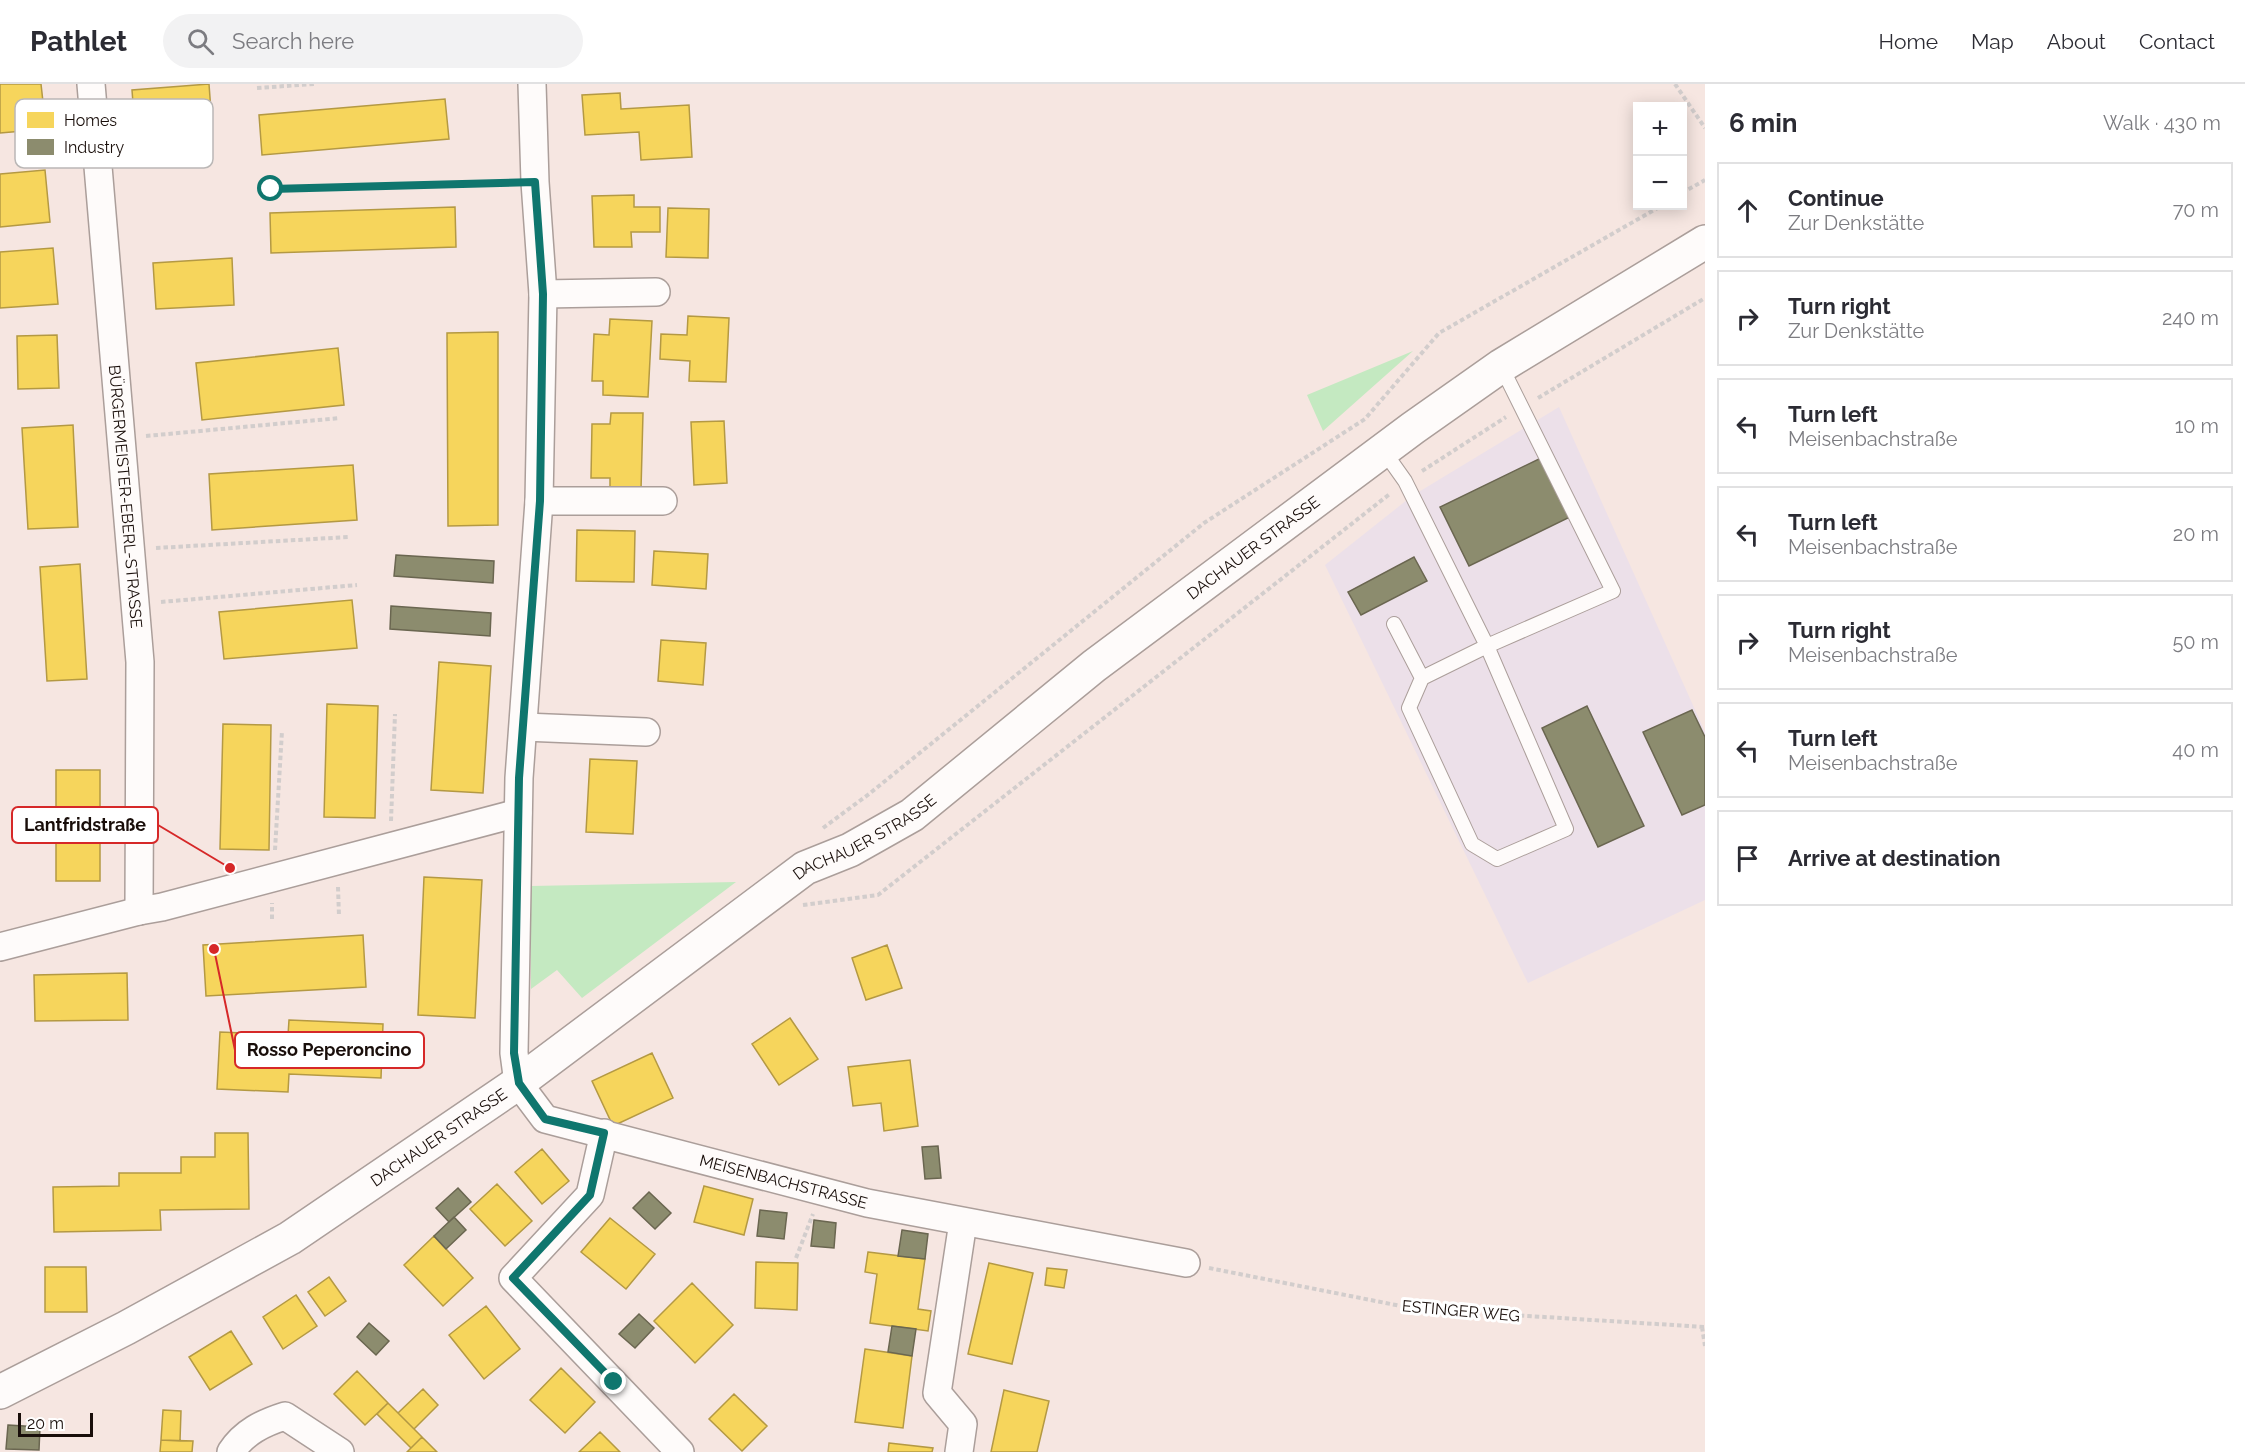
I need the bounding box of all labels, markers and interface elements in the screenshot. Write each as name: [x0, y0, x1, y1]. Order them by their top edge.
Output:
search box: [163, 14, 583, 68]
text: Pathlet: [30, 25, 127, 58]
icon: search: [184, 25, 217, 58]
text: Search here: [232, 28, 354, 54]
text: Home: [1879, 29, 1938, 54]
text: Map: [1971, 29, 2014, 54]
text: About: [2047, 29, 2106, 54]
text: Contact: [2139, 29, 2215, 54]
legend: [15, 99, 213, 168]
map controls: [1633, 102, 1687, 210]
button: +: [1633, 102, 1687, 156]
text: 6 min: [1729, 108, 1798, 138]
text: Homes: [64, 111, 117, 130]
text: Walk · 430 m: [2103, 111, 2221, 135]
text: Industry: [64, 138, 124, 157]
button: −: [1633, 156, 1687, 210]
route start: [257, 175, 283, 201]
text: Continue: [1788, 185, 1884, 211]
icon: ahead: [1731, 194, 1764, 227]
text: 70 m: [2173, 198, 2219, 222]
text: Zur Denkstätte: [1788, 211, 1924, 235]
text: Turn right: [1788, 293, 1891, 319]
icon: right: [1731, 302, 1764, 335]
text: 240 m: [2162, 306, 2219, 330]
text: Zur Denkstätte: [1788, 319, 1924, 343]
street label: BÜRGERMEISTER-EBERL-STRASSE: [105, 364, 147, 629]
text: Turn left: [1788, 401, 1878, 427]
icon: left: [1731, 410, 1764, 443]
text: 10 m: [2175, 414, 2219, 438]
text: Meisenbachstraße: [1788, 427, 1957, 451]
street label: DACHAUER STRASSE: [1183, 492, 1323, 603]
text: Turn left: [1788, 509, 1878, 535]
icon: left: [1731, 518, 1764, 551]
text: 20 m: [2173, 522, 2219, 546]
text: Meisenbachstraße: [1788, 535, 1957, 559]
text: Turn right: [1788, 617, 1891, 643]
icon: right: [1731, 626, 1764, 659]
text: 50 m: [2172, 630, 2219, 654]
text: Meisenbachstraße: [1788, 643, 1957, 667]
text: Turn left: [1788, 725, 1878, 751]
icon: left: [1731, 734, 1764, 767]
text: 40 m: [2172, 738, 2219, 762]
text: Meisenbachstraße: [1788, 751, 1957, 775]
street label: DACHAUER STRASSE: [789, 790, 940, 883]
callout: Lantfridstraße: [12, 807, 158, 843]
text: Lantfridstraße: [24, 814, 146, 835]
icon: arrive: [1731, 842, 1764, 875]
text: Arrive at destination: [1788, 845, 2001, 871]
callout: Rosso Peperoncino: [235, 1032, 424, 1068]
text: Rosso Peperoncino: [247, 1039, 411, 1060]
street label: DACHAUER STRASSE: [367, 1084, 511, 1190]
street label: MEISENBACHSTRASSE: [698, 1150, 870, 1212]
street label: ESTINGER WEG: [1401, 1296, 1521, 1326]
route end: [600, 1368, 626, 1394]
scale bar: [18, 1410, 93, 1438]
text: 20 m: [27, 1414, 64, 1433]

